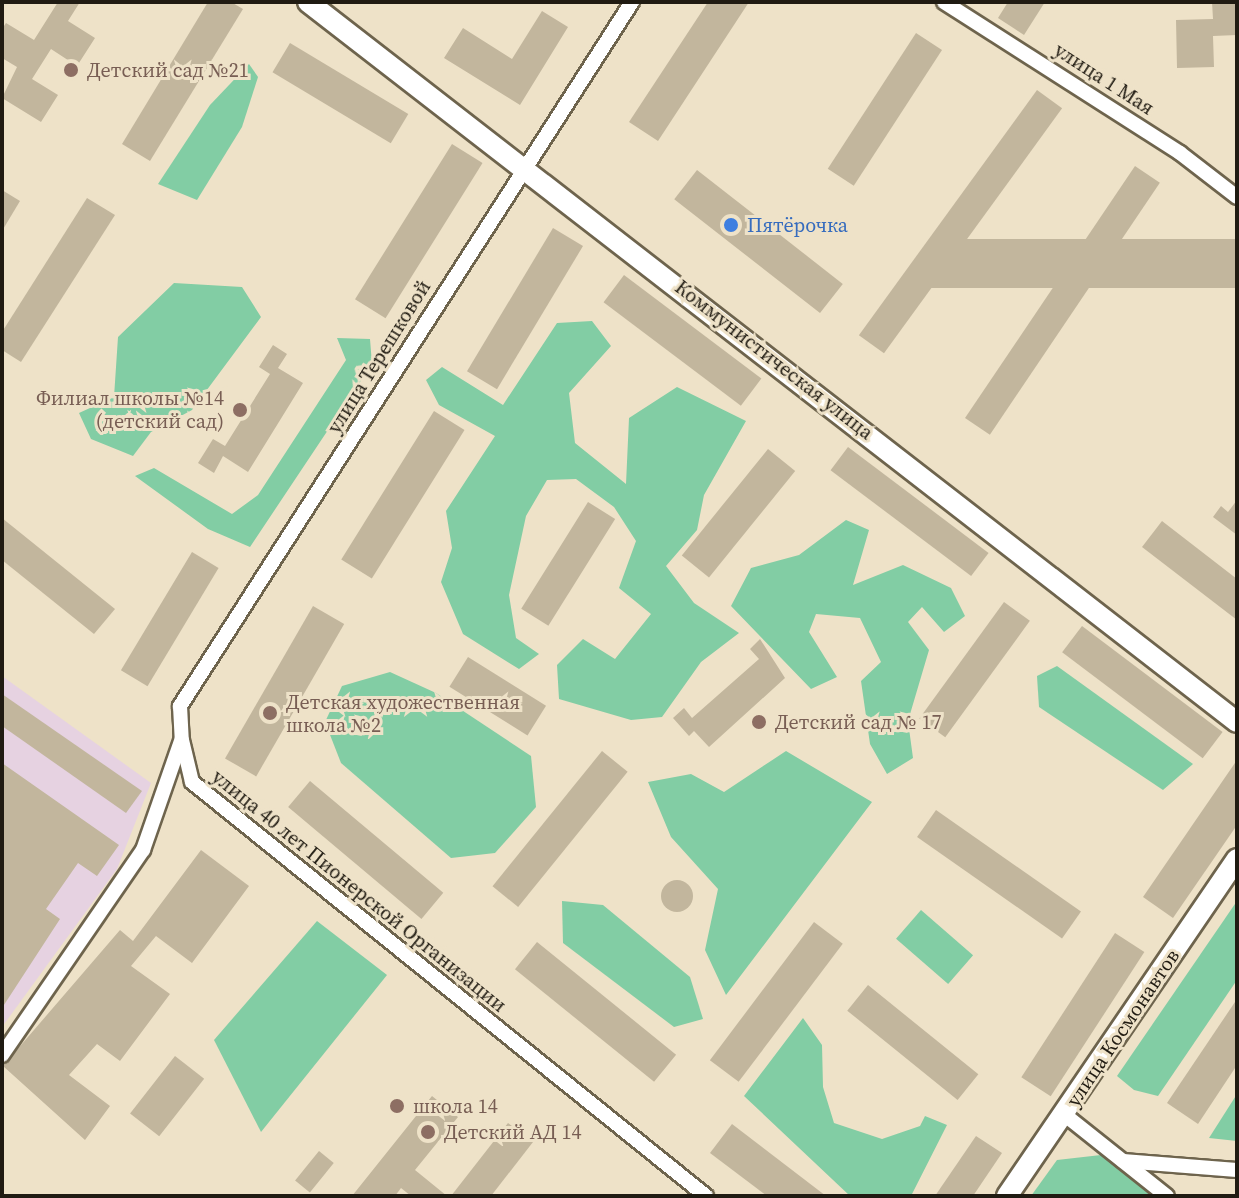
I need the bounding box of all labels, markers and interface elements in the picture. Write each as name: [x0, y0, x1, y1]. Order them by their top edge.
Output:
street label: улица 1 Мая: [1050, 38, 1158, 120]
place label: Детский сад №21: [87, 58, 249, 82]
marker: Детский сад №21: [62, 61, 80, 79]
place label: Пятёрочка: [747, 213, 848, 237]
marker: Пятёрочка: [722, 216, 740, 234]
street label: Коммунистическая улица: [670, 275, 878, 445]
street label: улица Терешковой: [322, 276, 436, 438]
place label: Филиал школы №14 (детский сад): [36, 386, 224, 433]
marker: Филиал школы №14 (детский сад): [231, 401, 249, 419]
place label: Детская художественная школа №2: [286, 690, 520, 737]
marker: Детская художественная школа №2: [261, 704, 279, 722]
place label: Детский сад № 17: [775, 710, 941, 734]
marker: Детский сад № 17: [750, 713, 768, 731]
street label: улица 40 лет Пионерской Организации: [207, 765, 511, 1017]
street label: улица Космонавтов: [1061, 945, 1185, 1111]
place label: школа 14: [413, 1094, 498, 1118]
marker: школа 14: [388, 1097, 406, 1115]
place label: Детский АД 14: [444, 1120, 581, 1144]
marker: Детский АД 14: [419, 1123, 437, 1141]

